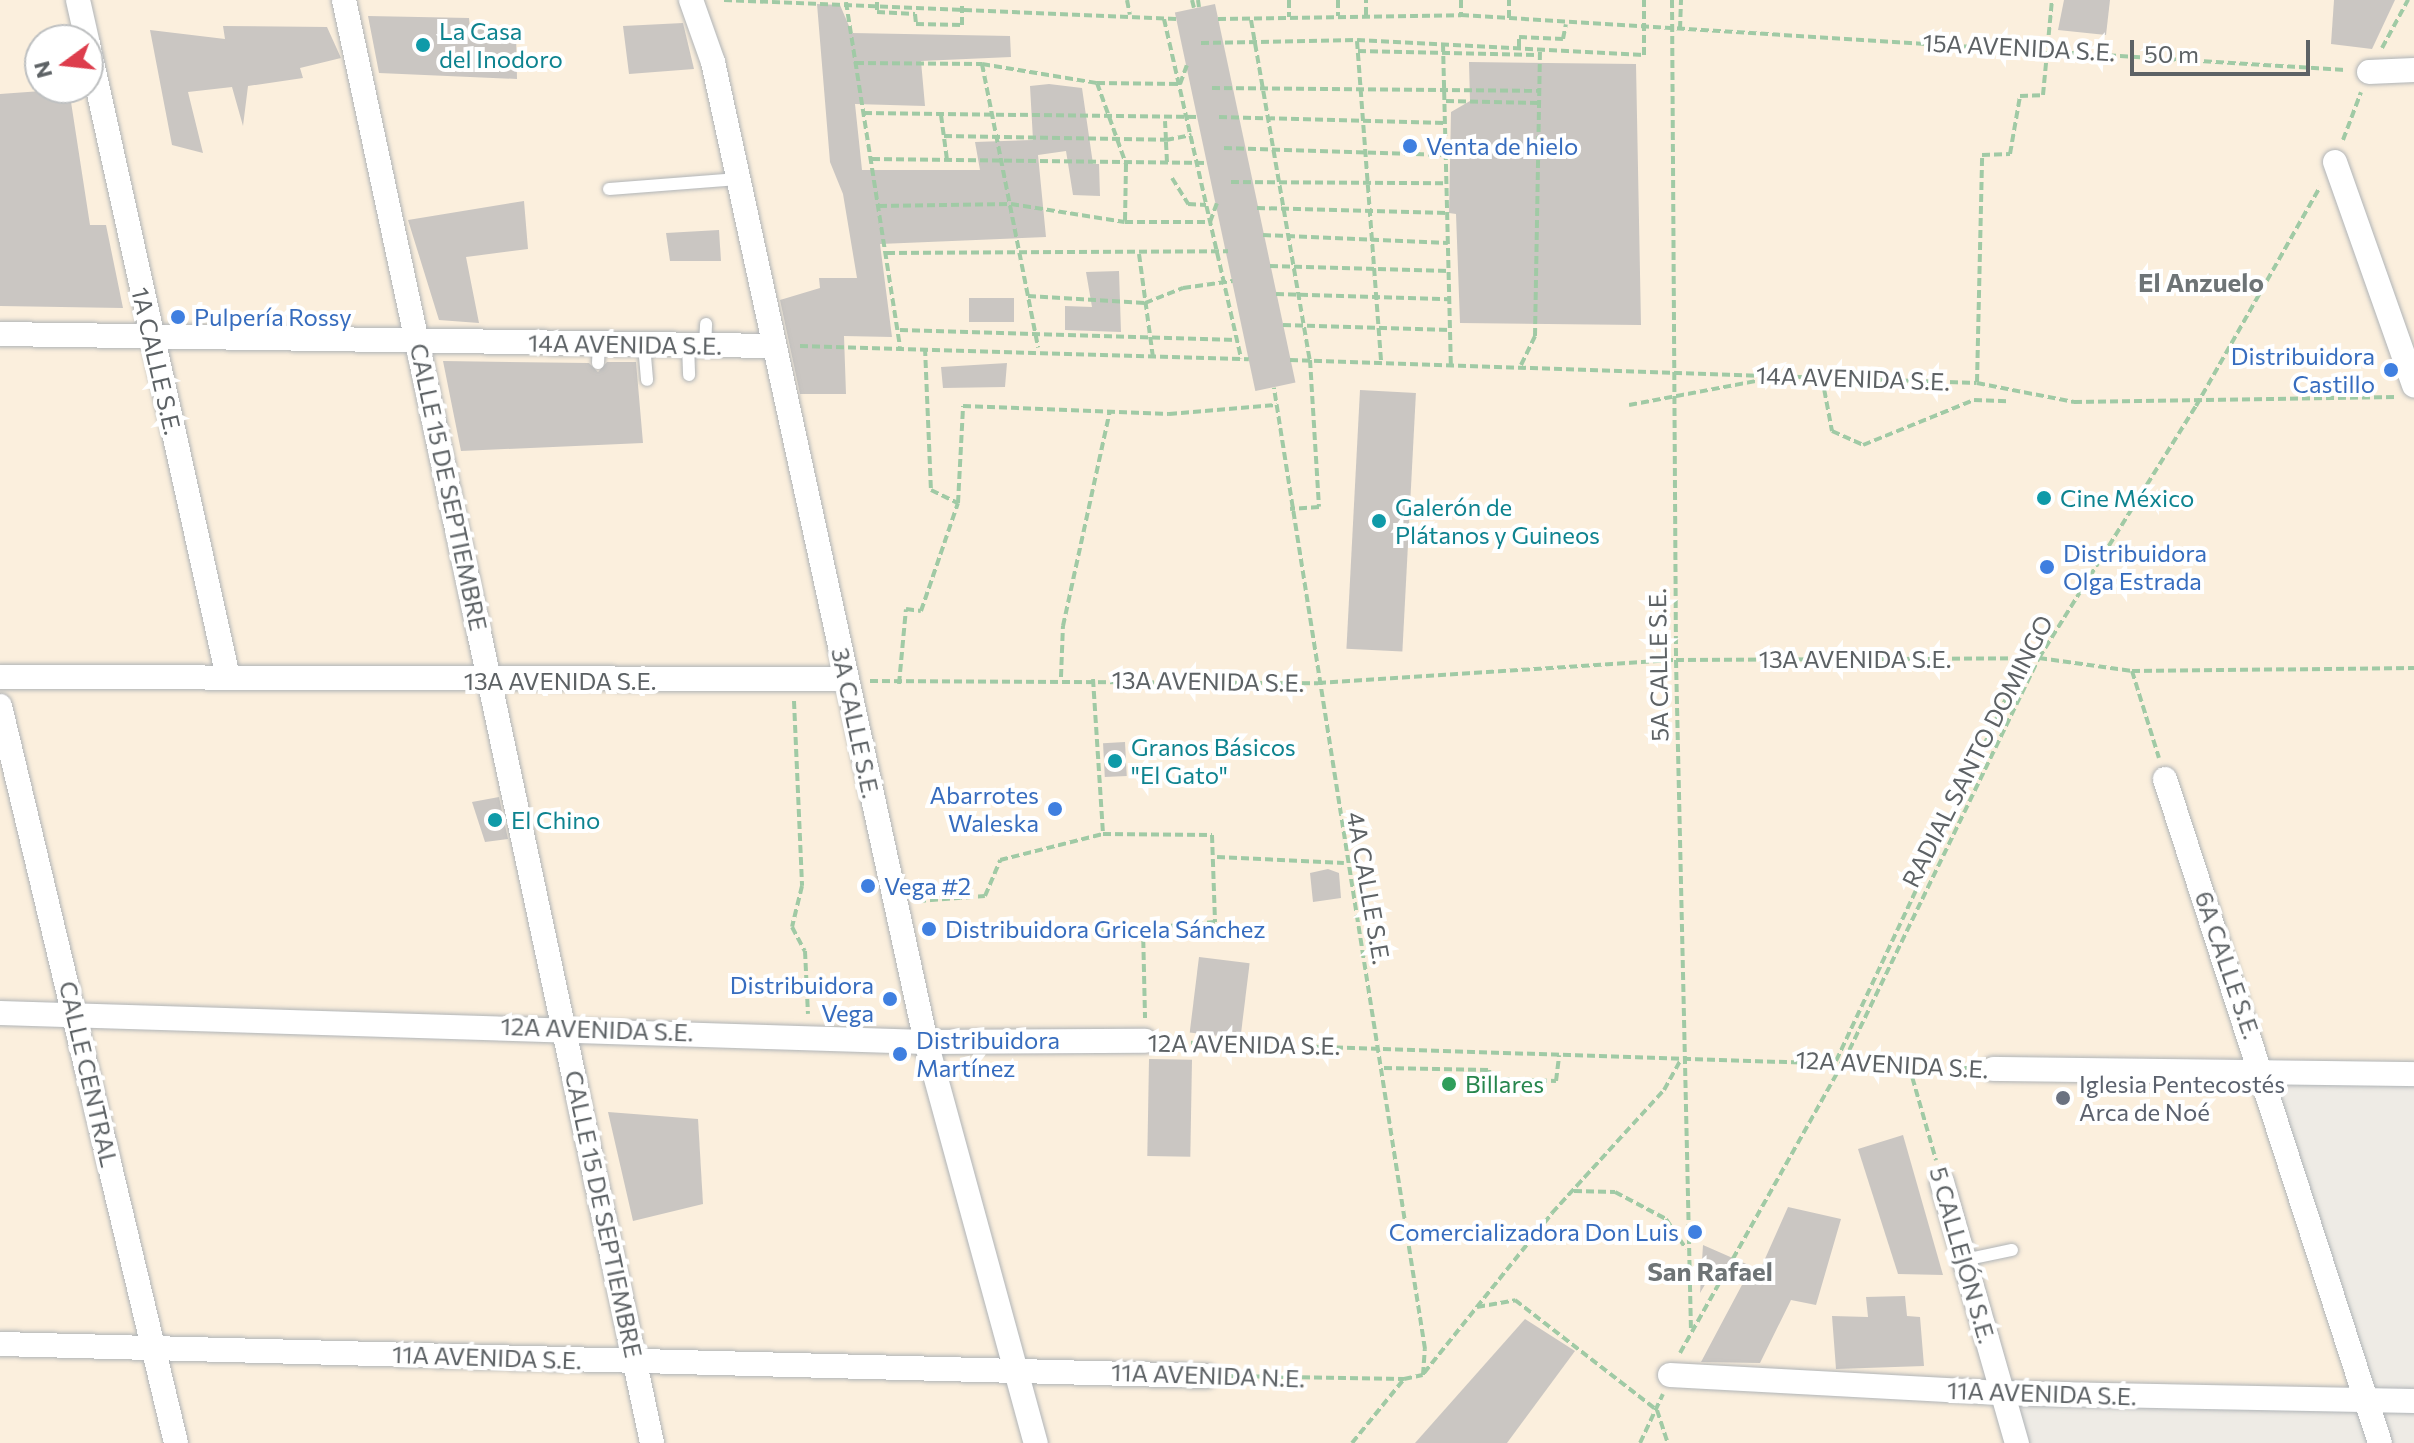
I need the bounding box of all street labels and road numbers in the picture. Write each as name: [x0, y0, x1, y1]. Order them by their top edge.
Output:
street label: 15A AVENIDA S.E.: [1922, 28, 2116, 66]
street label: 1A CALLE S.E.: [126, 284, 188, 438]
street label: 14A AVENIDA S.E.: [528, 328, 722, 360]
street label: CALLE 15 DE SEPTIEMBRE: [404, 341, 494, 633]
street label: 14A AVENIDA S.E.: [1756, 360, 1950, 396]
street label: 5A CALLE S.E.: [1642, 588, 1674, 742]
street label: RADIAL SANTO DOMINGO: [1896, 610, 2058, 892]
street label: 3A CALLE S.E.: [826, 645, 886, 801]
street label: 13A AVENIDA S.E.: [1759, 645, 1951, 673]
street label: 13A AVENIDA S.E.: [1111, 665, 1305, 697]
street label: 13A AVENIDA S.E.: [464, 667, 656, 695]
street label: 4A CALLE S.E.: [1341, 809, 1397, 967]
street label: 6A CALLE S.E.: [2189, 887, 2267, 1043]
street label: CALLE CENTRAL: [54, 978, 124, 1170]
street label: 12A AVENIDA S.E.: [500, 1011, 694, 1047]
street label: 12A AVENIDA S.E.: [1147, 1028, 1341, 1060]
street label: 12A AVENIDA S.E.: [1795, 1045, 1989, 1083]
street label: CALLE 15 DE SEPTIEMBRE: [559, 1068, 649, 1360]
street label: 5 CALLEJÓN S.E.: [1924, 1164, 2002, 1346]
street label: 11A AVENIDA S.E.: [392, 1339, 582, 1375]
street label: 11A AVENIDA N.E.: [1111, 1357, 1305, 1393]
street label: 11A AVENIDA S.E.: [1947, 1375, 2137, 1411]

